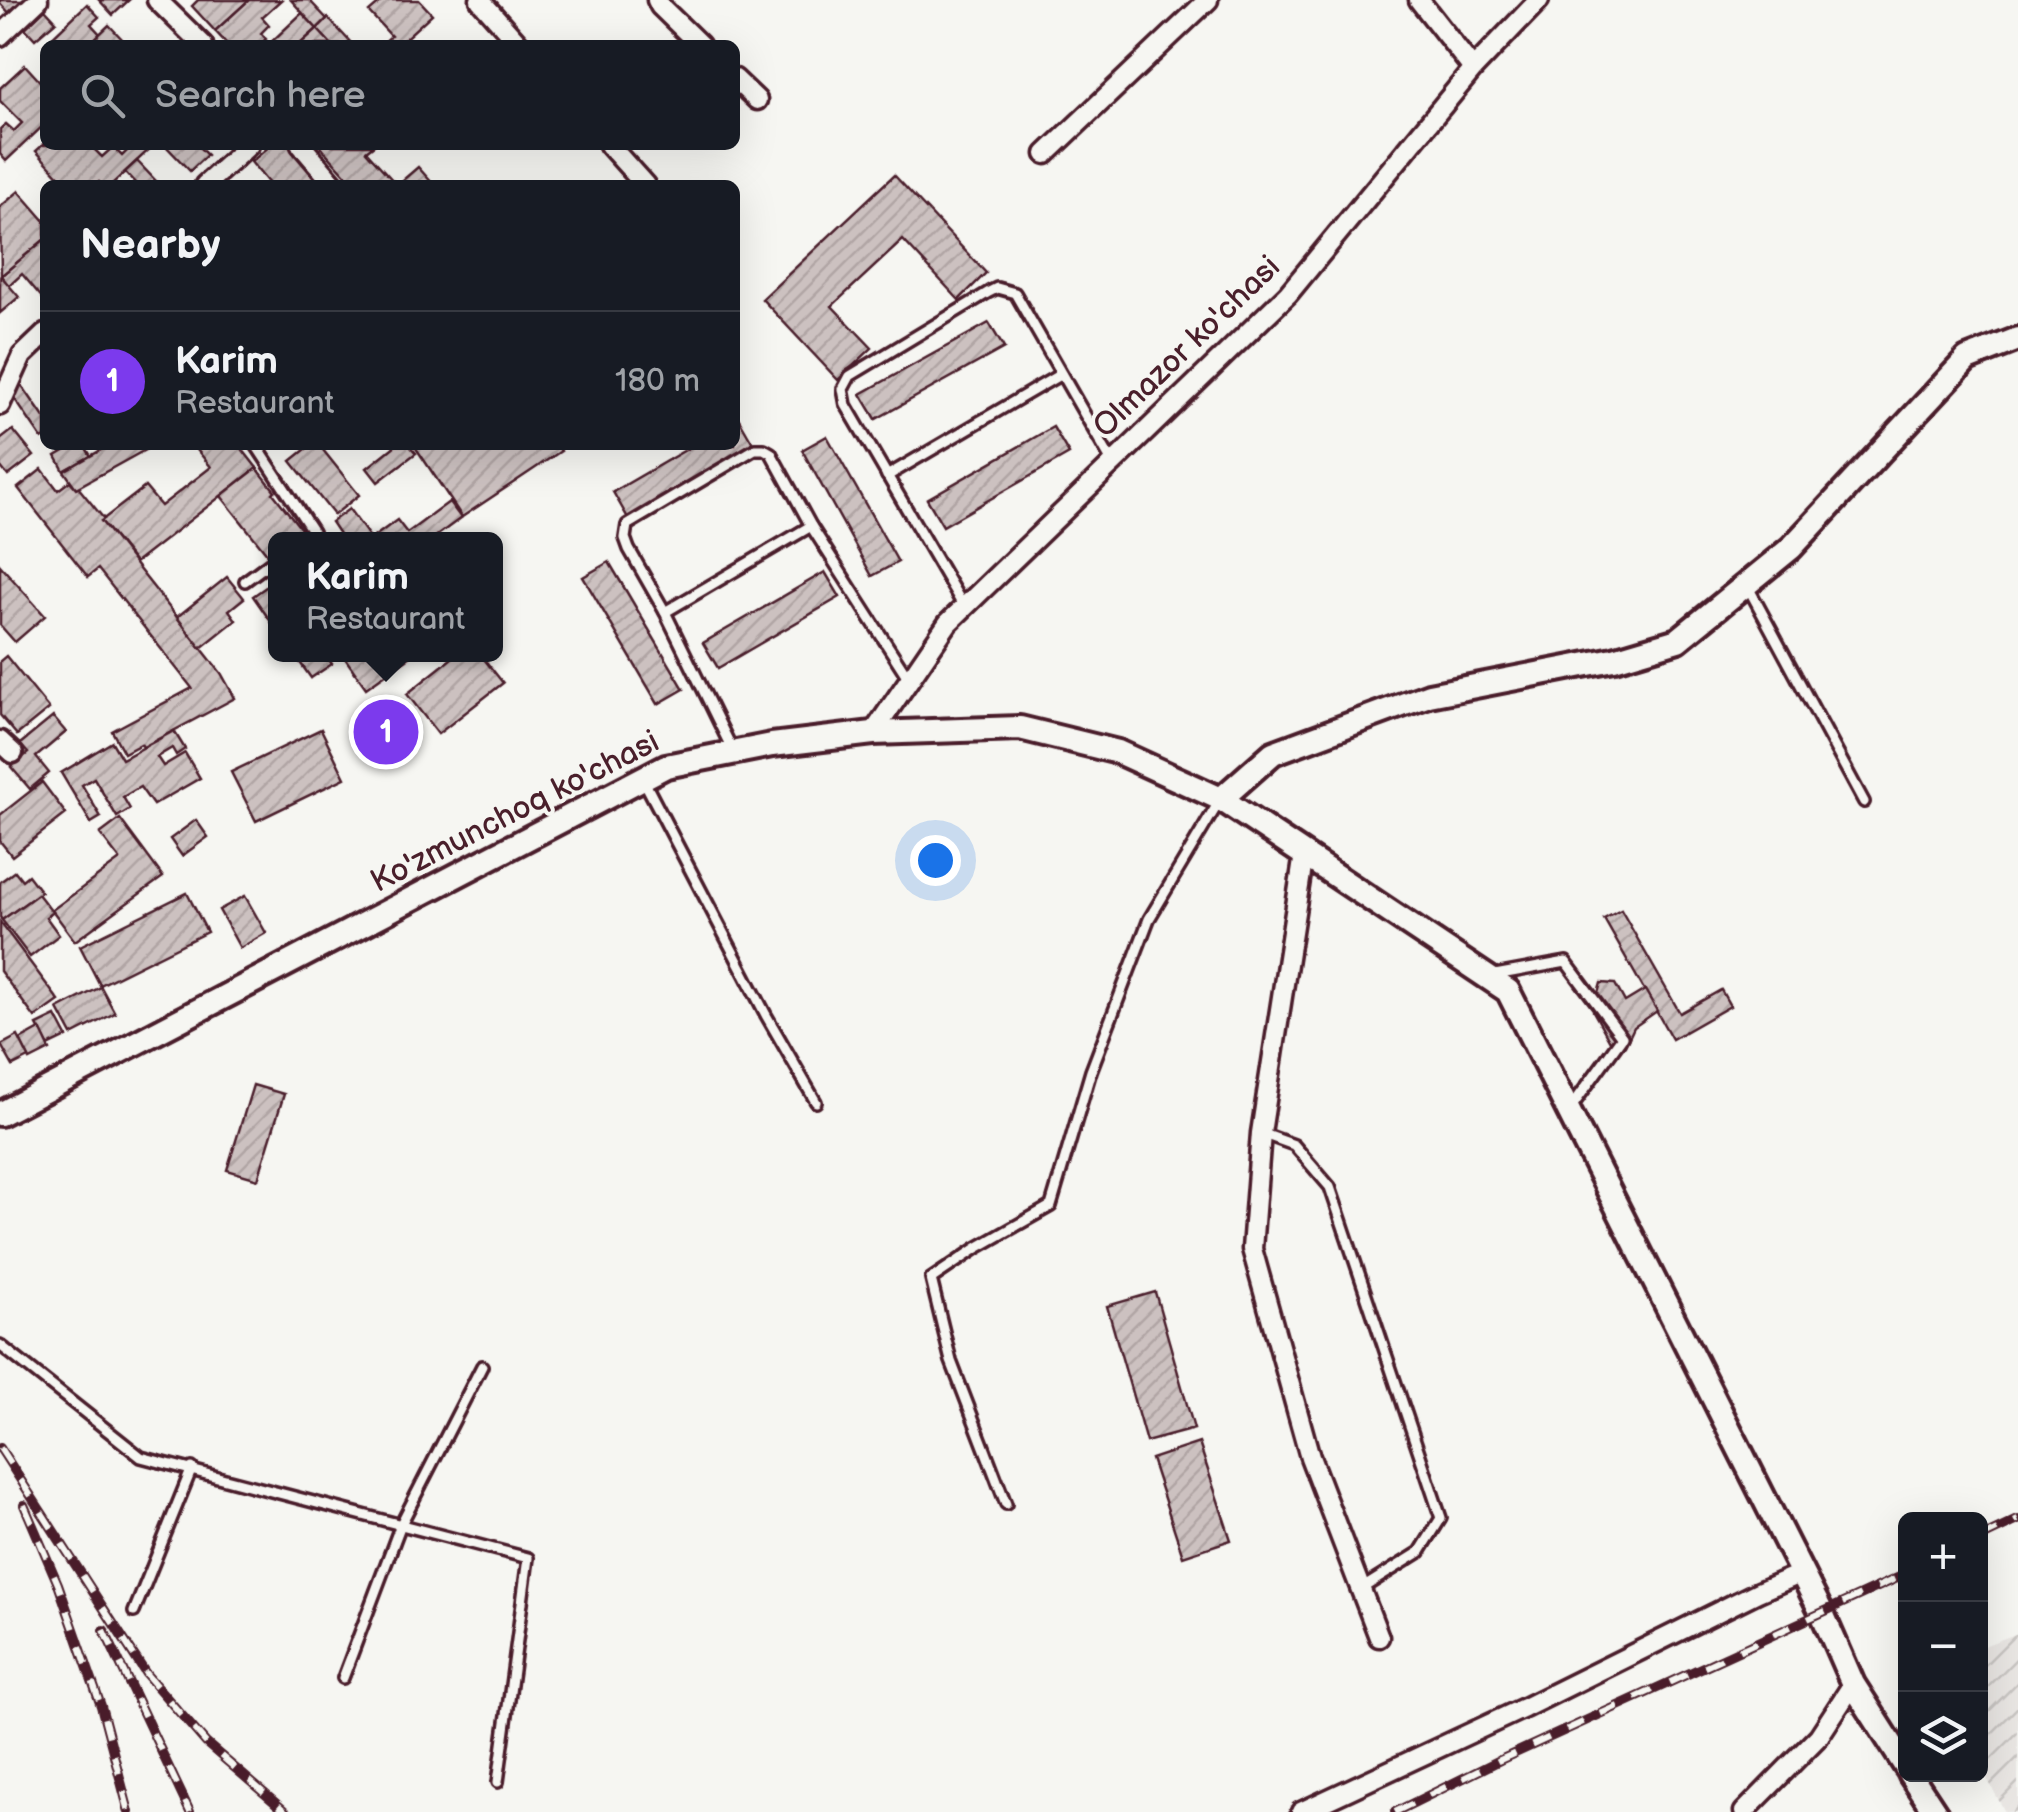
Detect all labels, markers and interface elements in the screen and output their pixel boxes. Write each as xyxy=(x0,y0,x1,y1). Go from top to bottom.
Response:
search box xyxy=(40,40,740,150)
icon: search xyxy=(75,68,130,123)
text: Search here xyxy=(155,73,366,118)
text: Nearby xyxy=(80,220,220,271)
street label: Olmazor ko'chasi xyxy=(1085,248,1289,446)
text: Karim xyxy=(175,339,278,384)
text: 1 xyxy=(106,362,119,401)
text: 180 m xyxy=(615,362,700,401)
text: Restaurant xyxy=(175,384,334,423)
popup xyxy=(268,532,503,662)
text: Karim xyxy=(306,555,409,600)
text: Restaurant xyxy=(306,600,465,639)
pin: 1 xyxy=(354,694,418,770)
street label: Ko'zmunchoq ko'chasi xyxy=(364,722,666,902)
your location xyxy=(910,835,961,886)
map controls xyxy=(1898,1512,1988,1782)
button: + xyxy=(1898,1512,1988,1602)
button: − xyxy=(1898,1602,1988,1692)
button: layers xyxy=(1898,1692,1988,1782)

